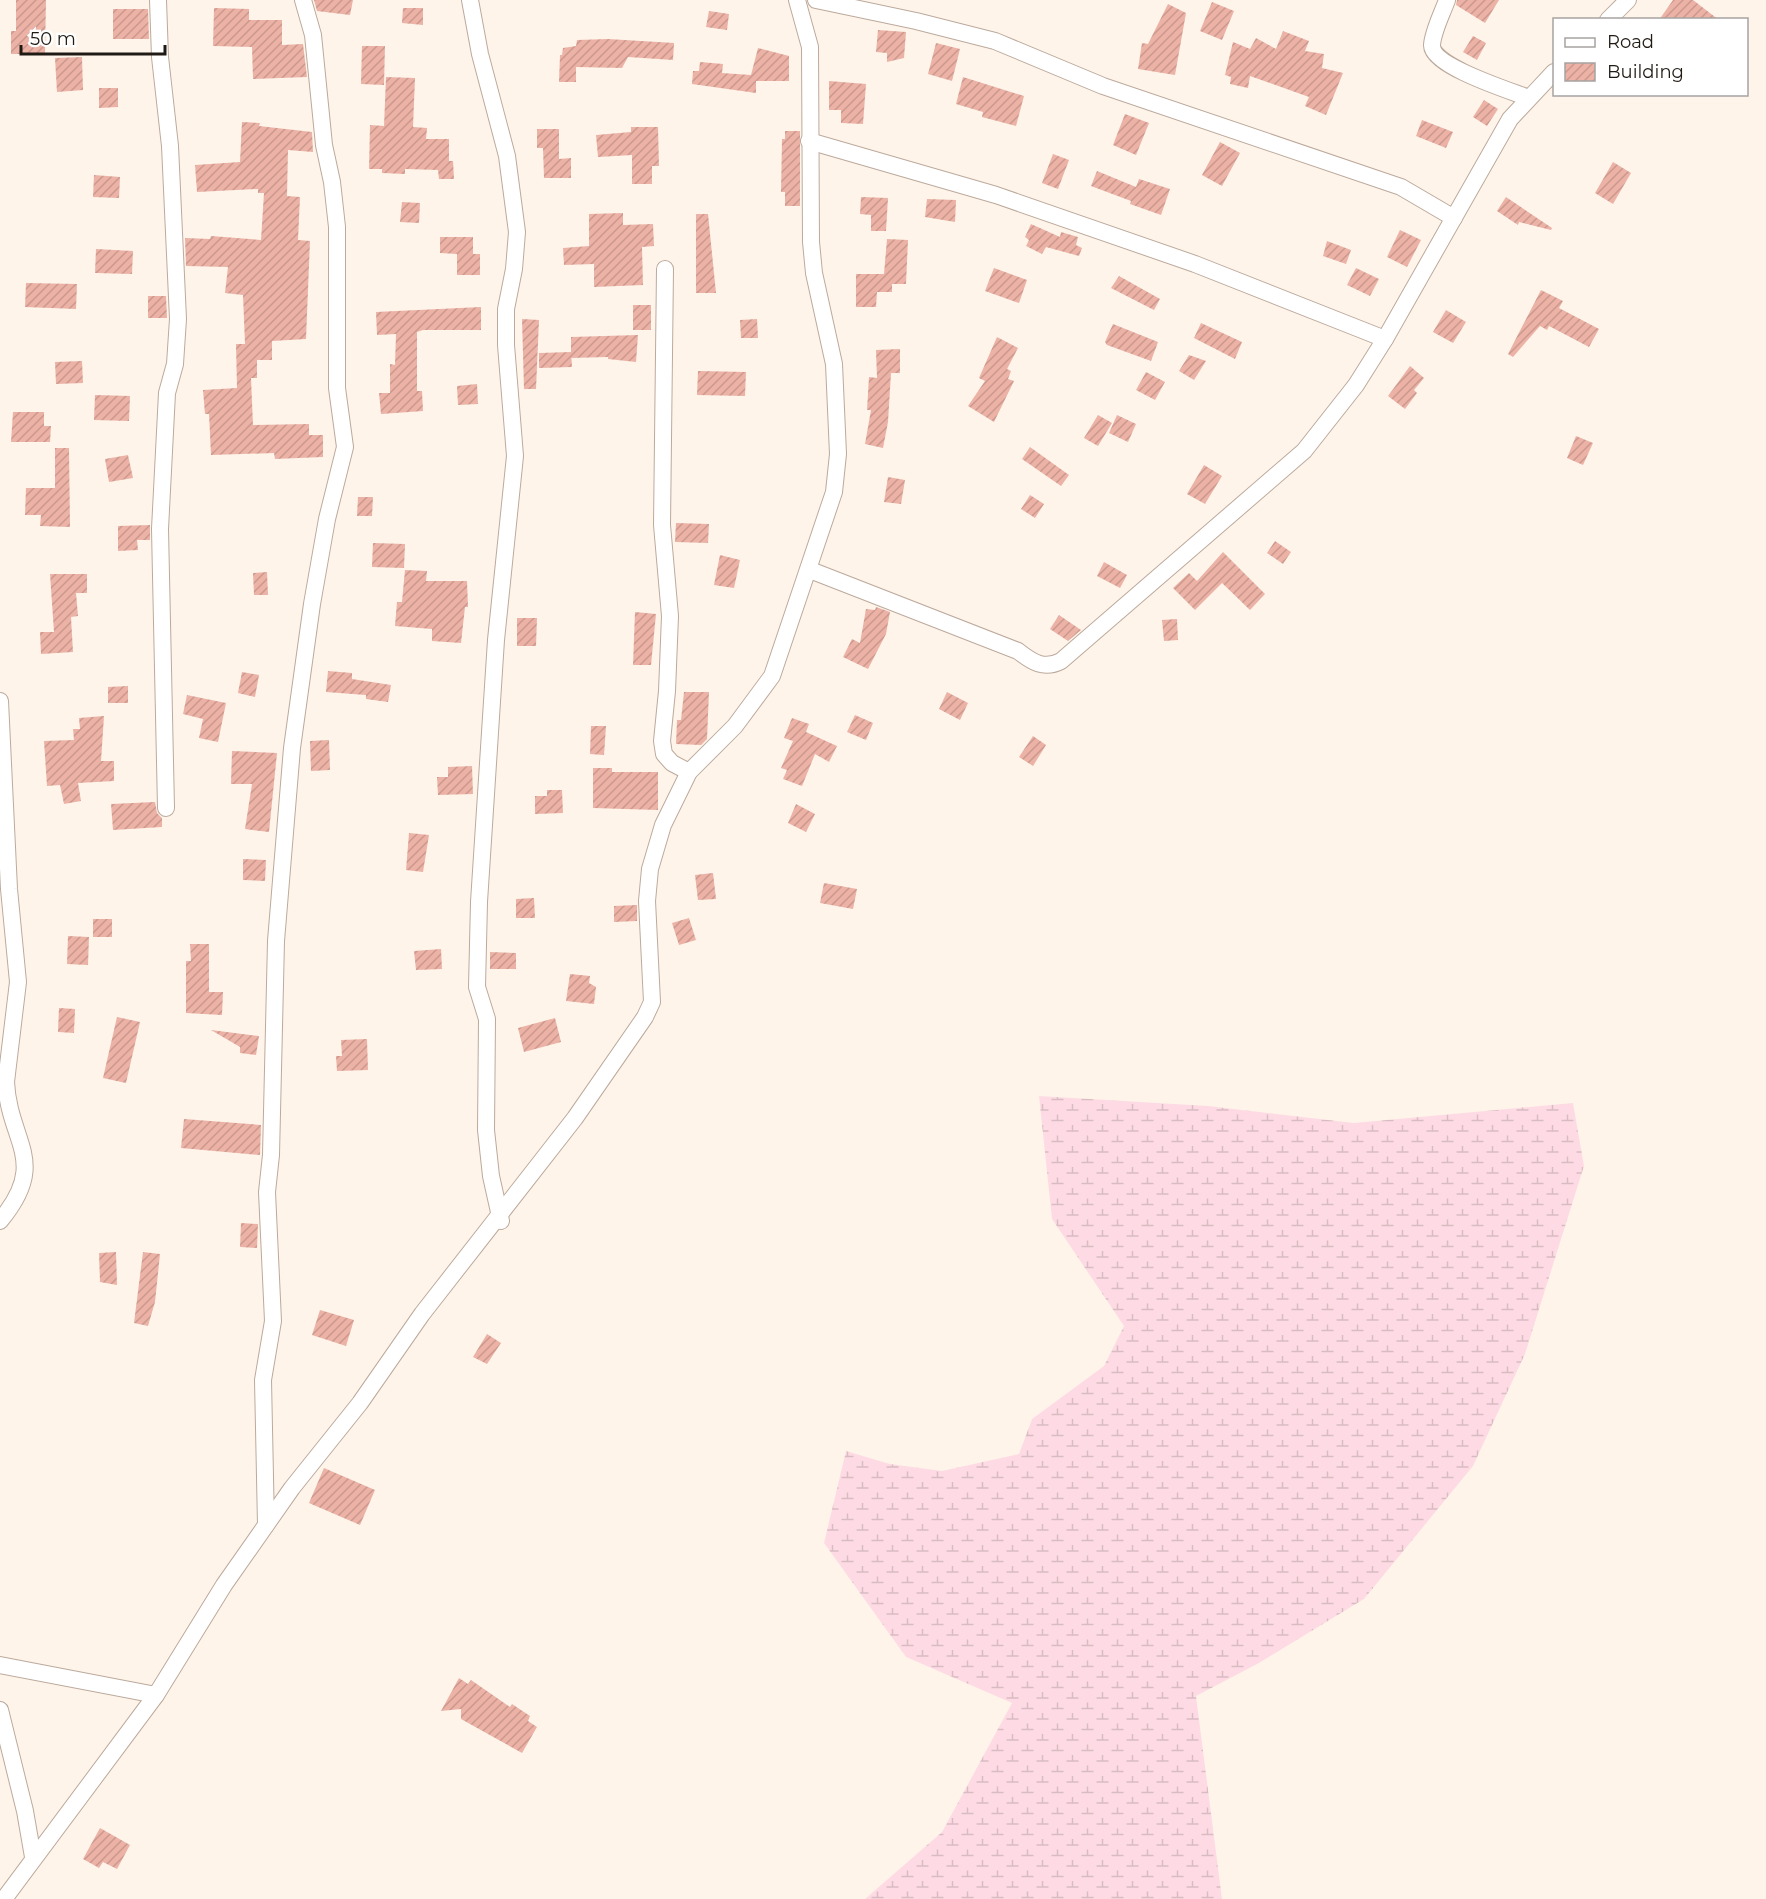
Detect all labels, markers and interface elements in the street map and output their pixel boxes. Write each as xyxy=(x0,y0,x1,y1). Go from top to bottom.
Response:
scale bar xyxy=(21,18,165,56)
legend xyxy=(1553,18,1748,96)
text: 50 m xyxy=(30,28,76,50)
text: Road xyxy=(1607,31,1654,53)
text: Building xyxy=(1607,61,1684,83)

